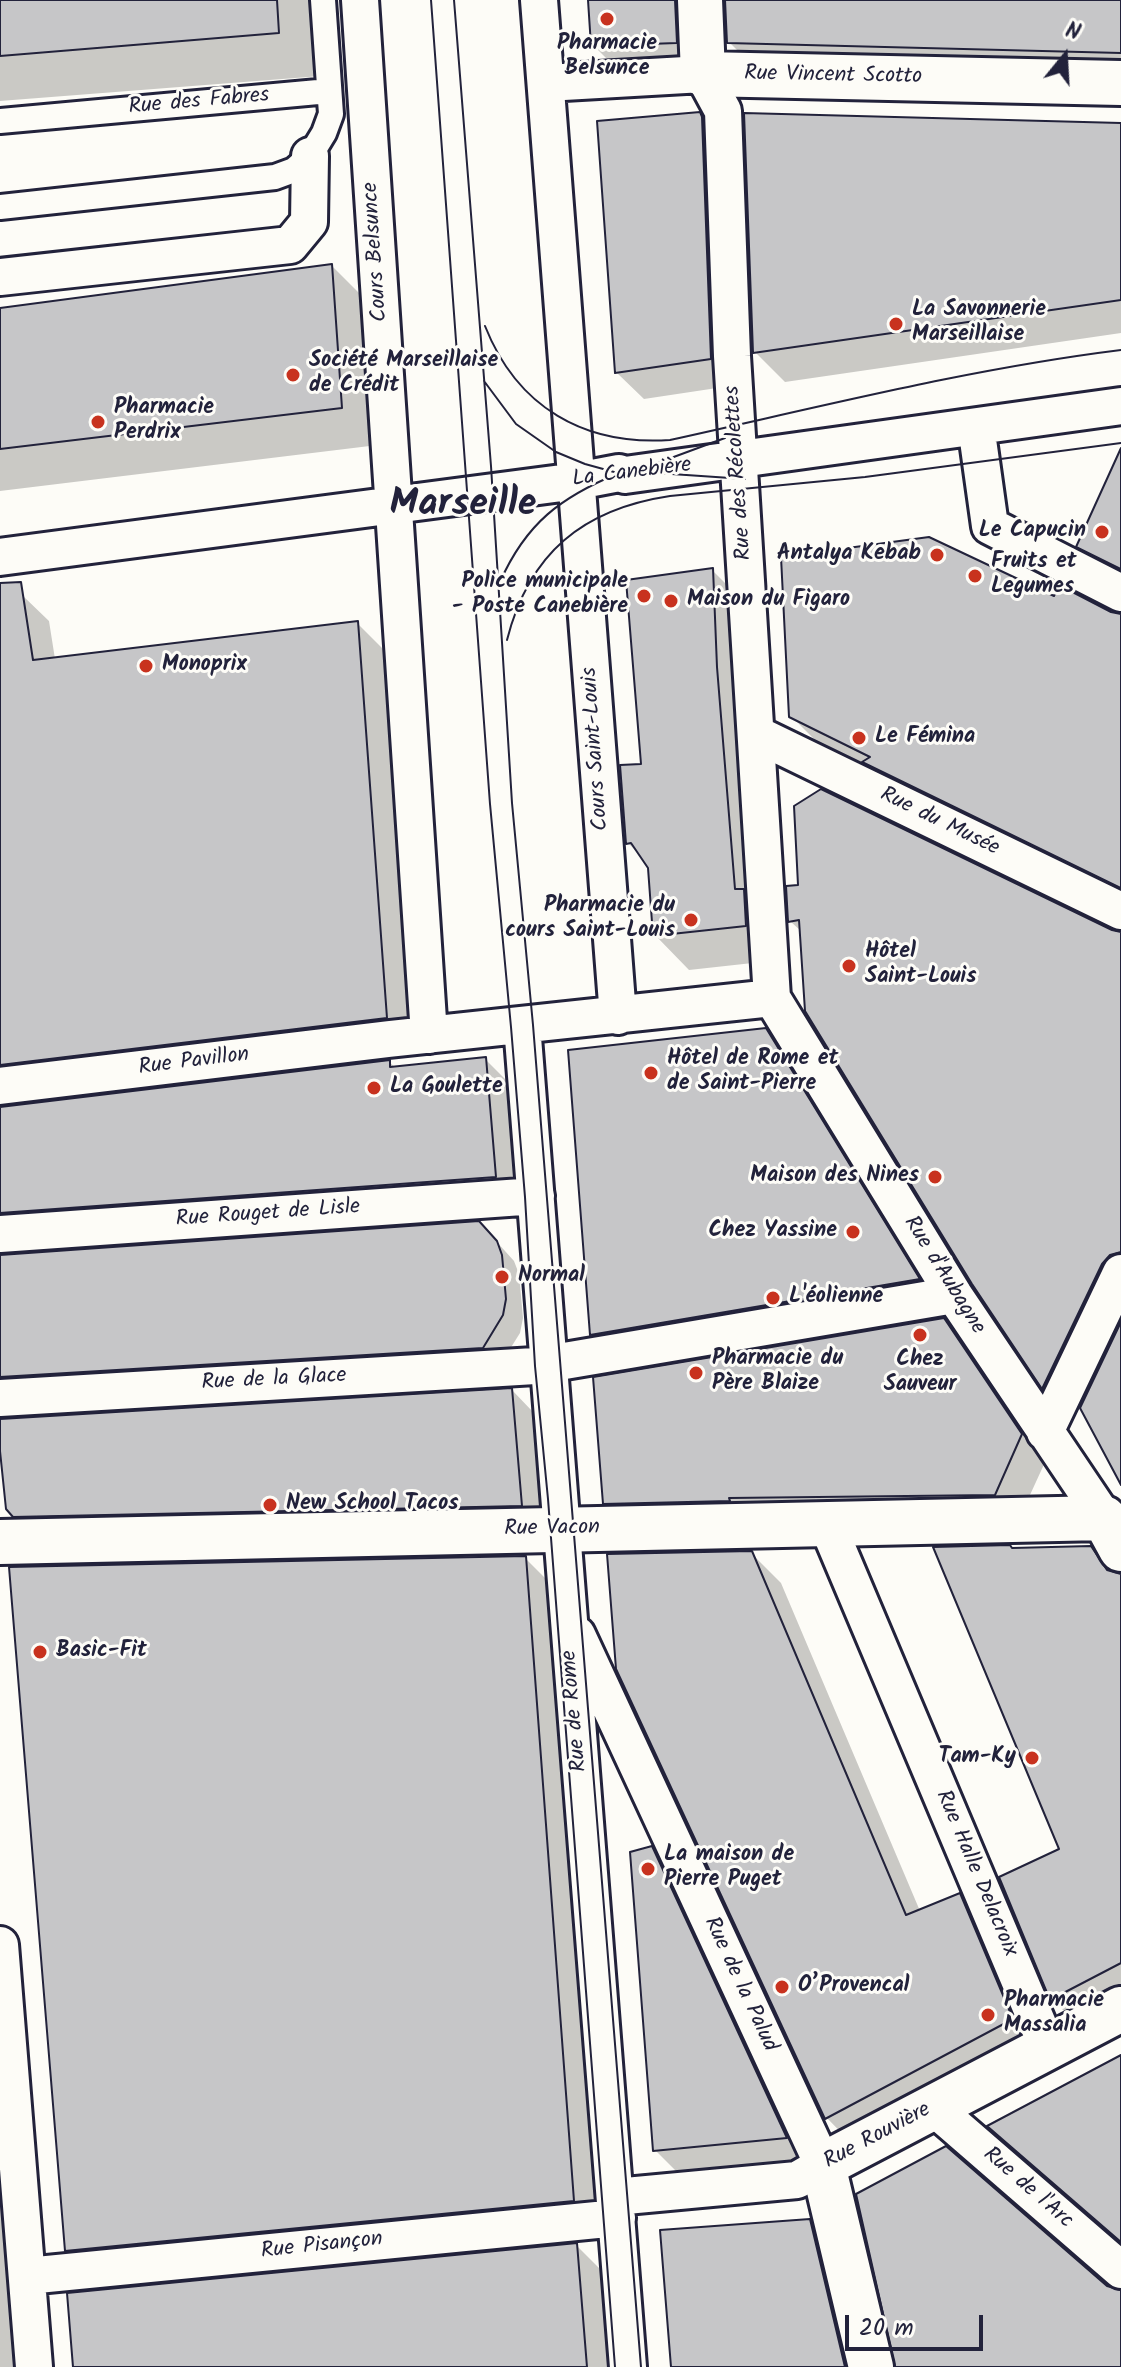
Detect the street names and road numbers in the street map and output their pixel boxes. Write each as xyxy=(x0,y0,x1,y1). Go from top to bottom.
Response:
street label: Rue Vincent Scotto xyxy=(744,62,922,92)
street label: Rue des Fabres xyxy=(128,84,270,122)
street label: Cours Belsunce xyxy=(359,181,395,323)
street label: Rue des Récolettes xyxy=(721,385,759,561)
street label: La Canebière xyxy=(571,454,693,494)
street label: Cours Saint-Louis xyxy=(578,666,616,832)
street label: Rue du Musée xyxy=(875,783,1003,863)
street label: Rue Pavillon xyxy=(137,1043,251,1083)
street label: Rue Rouget de Lisle xyxy=(175,1195,361,1235)
street label: Rue d'Aubagne xyxy=(896,1212,990,1340)
street label: Rue de la Glace xyxy=(201,1364,347,1398)
street label: Rue Vacon xyxy=(504,1516,600,1544)
street label: Rue de Rome xyxy=(558,1649,594,1773)
street label: Rue Halle Delacroix xyxy=(928,1787,1022,1961)
street label: Rue de la Palud xyxy=(696,1913,782,2057)
street label: Rue Rouvière xyxy=(820,2098,936,2176)
street label: Rue de l'Arc xyxy=(976,2143,1078,2235)
street label: Rue Pisançon xyxy=(260,2227,384,2267)

